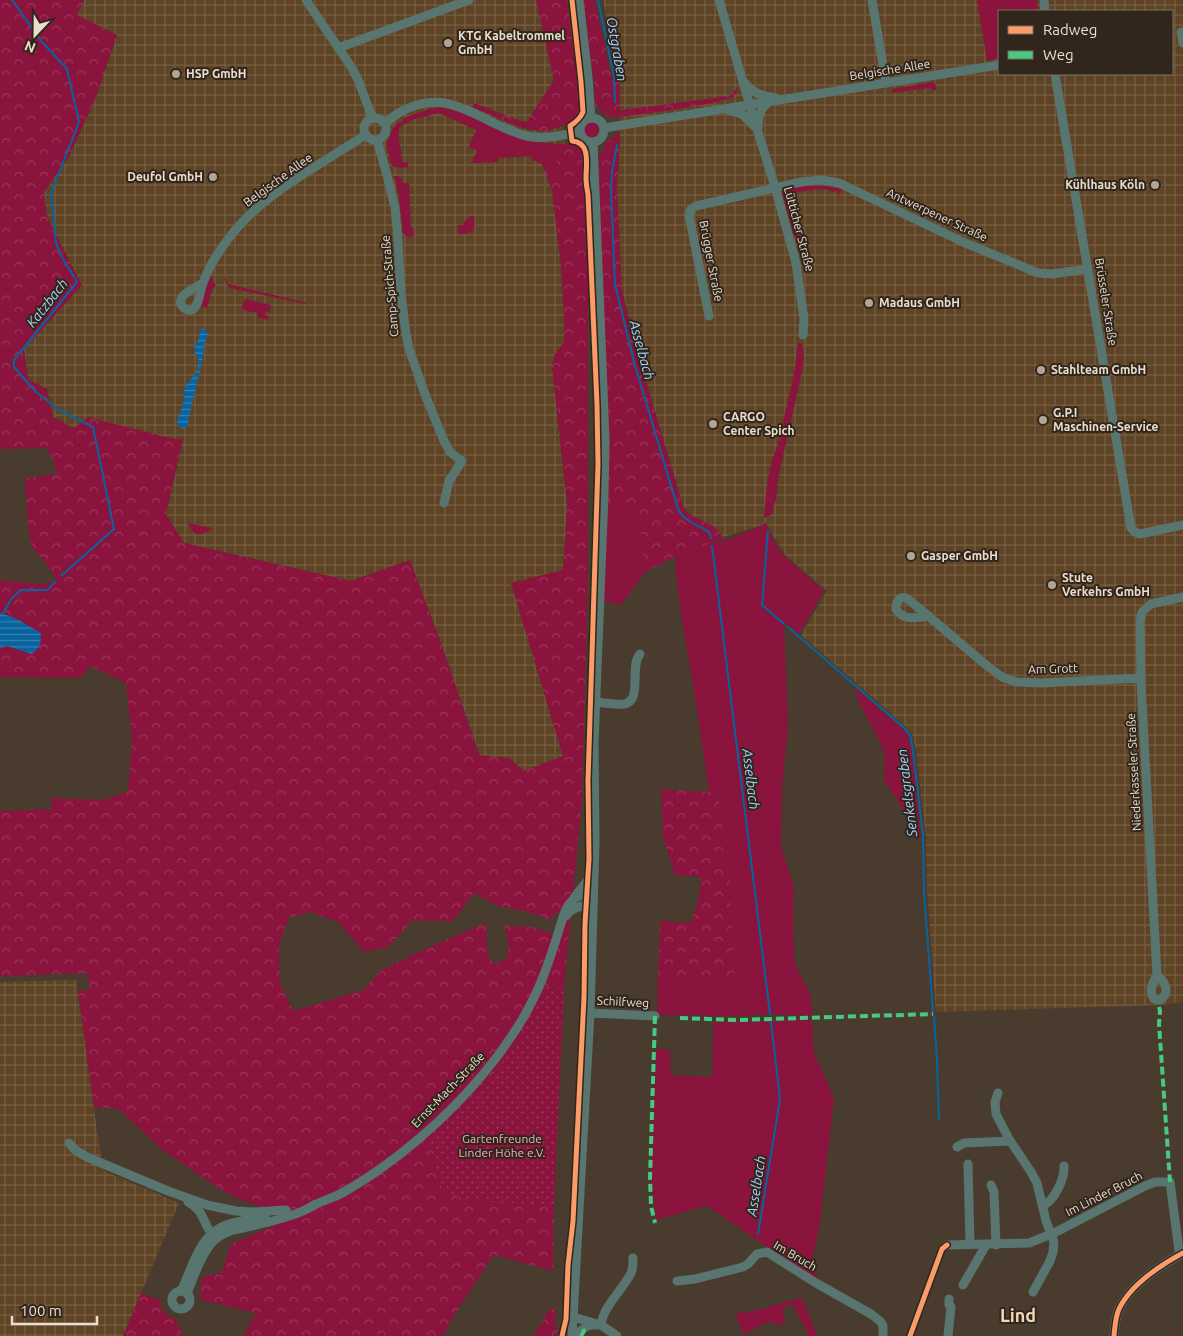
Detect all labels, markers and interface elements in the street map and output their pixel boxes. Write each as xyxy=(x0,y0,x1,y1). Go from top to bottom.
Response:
north arrow xyxy=(10,10,60,60)
legend xyxy=(998,10,1173,75)
water label: Ostgraben xyxy=(603,16,631,82)
text: Radweg xyxy=(1043,21,1097,38)
place label: KTG Kabeltrommel GmbH xyxy=(458,29,565,56)
marker: KTG Kabeltrommel GmbH xyxy=(442,37,454,49)
text: N xyxy=(22,38,38,56)
text: Weg xyxy=(1043,46,1074,63)
street label: Belgische Allee xyxy=(849,57,931,82)
place label: HSP GmbH xyxy=(186,67,247,80)
marker: HSP GmbH xyxy=(170,68,182,80)
street label: Belgische Allee xyxy=(241,150,315,209)
place label: Deufol GmbH xyxy=(127,170,203,183)
marker: Deufol GmbH xyxy=(207,171,219,183)
place label: Kühlhaus Köln xyxy=(1065,178,1145,191)
marker: Kühlhaus Köln xyxy=(1149,179,1161,191)
street label: Lütticher Straße xyxy=(782,185,817,273)
street label: Antwerpener Straße xyxy=(885,185,990,244)
street label: Brügger Straße xyxy=(697,219,726,303)
street label: Camp-Spich-Straße xyxy=(379,235,400,337)
street label: Brüsseler Straße xyxy=(1093,257,1120,347)
water label: Katzbach xyxy=(23,276,71,330)
place label: Madaus GmbH xyxy=(879,296,960,309)
marker: Madaus GmbH xyxy=(863,297,875,309)
water label: Asselbach xyxy=(626,317,658,382)
place label: Stahlteam GmbH xyxy=(1051,363,1146,376)
marker: Stahlteam GmbH xyxy=(1035,364,1047,376)
place label: G.P.I Maschinen-Service xyxy=(1053,406,1158,433)
place label: CARGO Center Spich xyxy=(723,410,794,437)
marker: G.P.I Maschinen-Service xyxy=(1037,414,1049,426)
marker: CARGO Center Spich xyxy=(707,418,719,430)
place label: Gasper GmbH xyxy=(921,549,998,562)
marker: Gasper GmbH xyxy=(905,550,917,562)
place label: Stute Verkehrs GmbH xyxy=(1062,571,1150,598)
marker: Stute Verkehrs GmbH xyxy=(1046,579,1058,591)
street label: Am Grott xyxy=(1028,661,1078,676)
street label: Niederkasseler Straße xyxy=(1124,713,1143,831)
water label: Asselbach xyxy=(739,747,763,810)
water label: Senkelsgraben xyxy=(894,748,920,839)
street label: Schilfweg xyxy=(597,994,650,1009)
street label: Ernst-Mach-Straße xyxy=(408,1049,487,1130)
park label: Gartenfreunde Linder Höhe e.V. xyxy=(459,1132,546,1159)
water label: Asselbach xyxy=(743,1155,769,1218)
street label: Im Linder Bruch xyxy=(1063,1169,1144,1219)
street label: Im Bruch xyxy=(771,1238,819,1273)
scale bar xyxy=(12,1294,98,1326)
text: 100 m xyxy=(20,1302,62,1319)
district label: Lind xyxy=(1000,1305,1036,1325)

